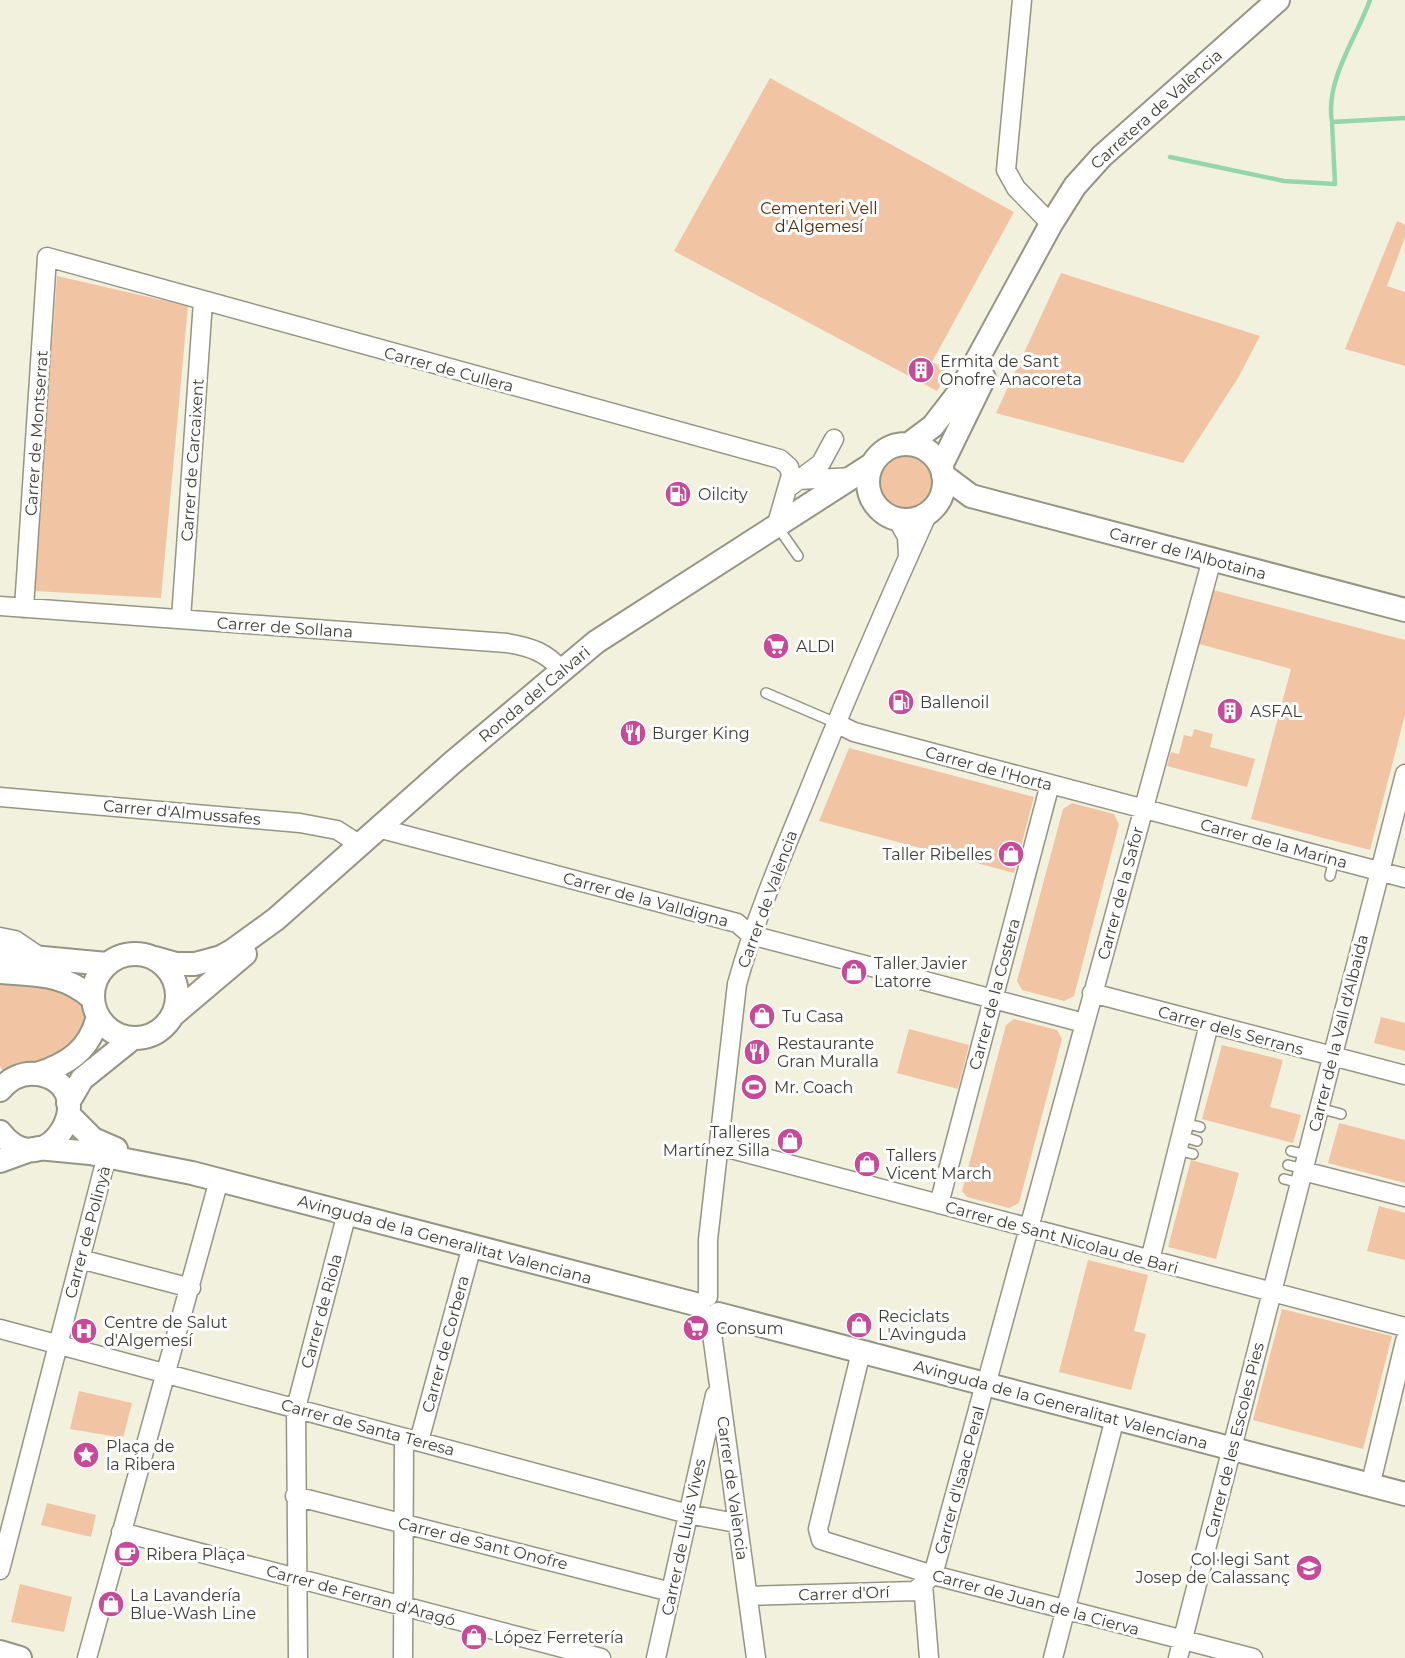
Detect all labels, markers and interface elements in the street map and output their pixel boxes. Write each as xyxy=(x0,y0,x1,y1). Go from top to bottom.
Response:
street label: Carretera de València xyxy=(1087,45,1226,173)
park label: Cementeri Vell d'Algemesí xyxy=(760,199,878,236)
street label: Carrer de Cullera xyxy=(382,343,516,396)
street label: Carrer de Montserrat xyxy=(21,349,52,517)
place label: Ermita de Sant Onofre Anacoreta xyxy=(940,352,1082,389)
building icon: Ermita de Sant Onofre Anacoreta xyxy=(906,355,936,385)
street label: Carrer de Carcaixent xyxy=(177,378,208,542)
fuel station icon: Oilcity xyxy=(663,479,693,509)
place label: Oilcity xyxy=(698,485,748,504)
street label: Carrer de l'Albotaina xyxy=(1107,523,1268,584)
street label: Carrer de Sollana xyxy=(216,613,354,642)
supermarket icon: ALDI xyxy=(761,631,791,661)
place label: ALDI xyxy=(796,637,835,656)
street label: Ronda del Calvari xyxy=(475,642,594,746)
fuel station icon: Ballenoil xyxy=(886,687,916,717)
place label: Ballenoil xyxy=(920,693,989,712)
building icon: ASFAL xyxy=(1215,696,1245,726)
place label: ASFAL xyxy=(1250,702,1302,721)
restaurant icon: Burger King xyxy=(618,718,648,748)
place label: Burger King xyxy=(652,724,750,743)
street label: Carrer de l'Horta xyxy=(923,742,1055,795)
street label: Carrer d'Almussafes xyxy=(102,796,262,829)
street label: Carrer de la Marina xyxy=(1198,815,1350,872)
street label: Carrer de la Safor xyxy=(1094,824,1147,962)
street label: Carrer de València xyxy=(734,828,801,971)
shop icon: Taller Ribelles xyxy=(996,839,1026,869)
place label: Taller Ribelles xyxy=(882,845,992,864)
street label: Carrer de la Valldigna xyxy=(561,868,731,931)
street label: Carrer de la Costera xyxy=(965,916,1024,1072)
street label: Carrer de la Vall d'Albaida xyxy=(1305,933,1372,1134)
place label: Taller Javier Latorre xyxy=(874,954,967,991)
shop icon: Taller Javier Latorre xyxy=(839,957,869,987)
shop icon: Tu Casa xyxy=(747,1001,777,1031)
street label: Carrer dels Serrans xyxy=(1156,1002,1306,1059)
place label: Tu Casa xyxy=(782,1007,844,1026)
place label: Restaurante Gran Muralla xyxy=(777,1034,879,1071)
restaurant icon: Restaurante Gran Muralla xyxy=(742,1037,772,1067)
sports icon: Mr. Coach xyxy=(739,1072,769,1102)
place label: Mr. Coach xyxy=(774,1078,853,1097)
place label: Talleres Martínez Silla xyxy=(663,1123,770,1160)
shop icon: Talleres Martínez Silla xyxy=(775,1126,805,1156)
place label: Tallers Vicent March xyxy=(886,1146,992,1183)
shop icon: Tallers Vicent March xyxy=(852,1149,882,1179)
street label: Carrer de Polinyà xyxy=(61,1164,114,1300)
street label: Avinguda de la Generalitat Valenciana xyxy=(296,1191,594,1288)
street label: Carrer de Sant Nicolau de Bari xyxy=(943,1197,1181,1278)
street label: Carrer de Riola xyxy=(297,1252,346,1370)
street label: Carrer de Corbera xyxy=(418,1273,473,1415)
place label: Reciclats L'Avinguda xyxy=(878,1307,967,1344)
shop icon: Reciclats L'Avinguda xyxy=(844,1310,874,1340)
place label: Centre de Salut d'Algemesí xyxy=(104,1313,228,1350)
supermarket icon: Consum xyxy=(681,1313,711,1343)
hospital icon: Centre de Salut d'Algemesí xyxy=(69,1316,99,1346)
place label: Consum xyxy=(716,1319,783,1338)
street label: Carrer de les Escoles Pies xyxy=(1201,1340,1268,1540)
street label: Avinguda de la Generalitat Valenciana xyxy=(912,1356,1210,1453)
street label: Carrer de Santa Teresa xyxy=(279,1395,457,1460)
street label: Carrer d'Isaac Peral xyxy=(931,1404,988,1556)
street label: Carrer de València xyxy=(713,1415,752,1561)
place label: Plaça de la Ribera xyxy=(106,1437,176,1474)
place icon: Plaça de la Ribera xyxy=(71,1440,101,1470)
street label: Carrer de Lluís Vives xyxy=(658,1457,709,1617)
street label: Carrer de Sant Onofre xyxy=(396,1513,570,1574)
cafe icon: Ribera Plaça xyxy=(112,1539,142,1569)
place label: Ribera Plaça xyxy=(146,1545,245,1564)
place label: Col·legi Sant Josep de Calassanç xyxy=(1134,1550,1290,1587)
school or university icon: Col·legi Sant Josep de Calassanç xyxy=(1294,1553,1324,1583)
street label: Carrer de Ferran d'Aragó xyxy=(264,1561,458,1630)
street label: Carrer de Juan de la Cierva xyxy=(930,1566,1142,1639)
street label: Carrer d'Orí xyxy=(798,1582,891,1605)
place label: La Lavandería Blue-Wash Line xyxy=(130,1586,256,1623)
shop icon: La Lavandería Blue-Wash Line xyxy=(96,1589,126,1619)
shop icon: López Ferretería xyxy=(459,1622,489,1652)
place label: López Ferretería xyxy=(494,1628,624,1647)

